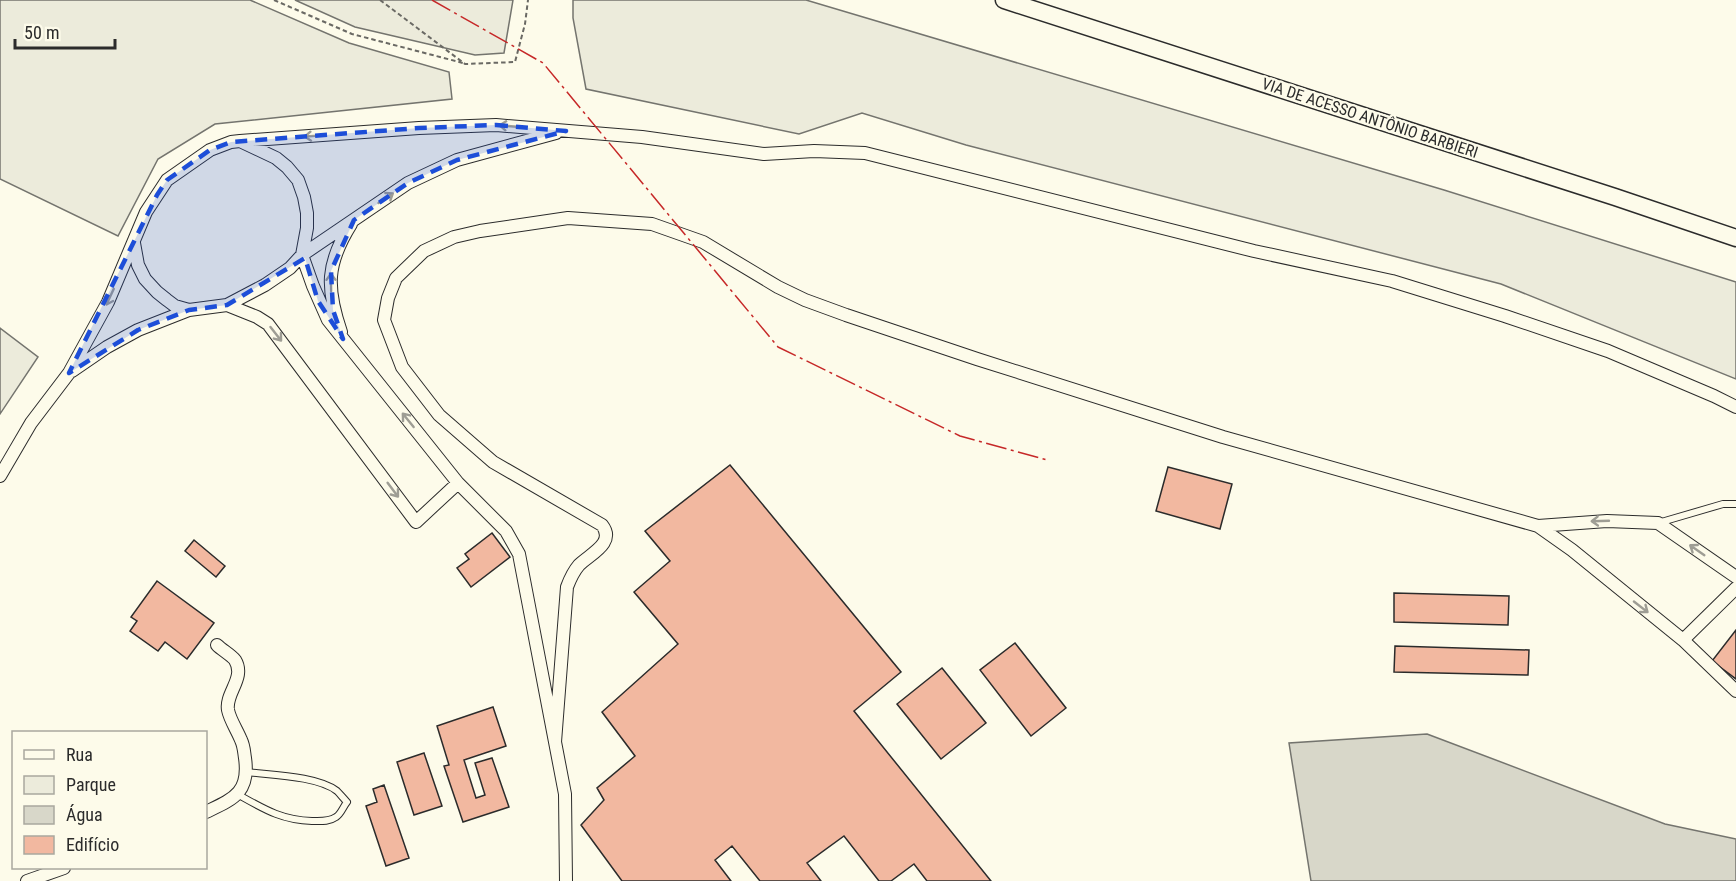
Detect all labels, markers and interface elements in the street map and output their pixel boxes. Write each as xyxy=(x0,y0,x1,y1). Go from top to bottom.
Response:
scale bar xyxy=(15,12,116,50)
text: 50 m xyxy=(24,22,59,43)
street label: VIA DE ACESSO ANTÔNIO BARBIERI xyxy=(1259,73,1481,162)
one-way arrow xyxy=(498,120,518,131)
one-way arrow xyxy=(304,131,324,142)
one-way arrow xyxy=(377,192,393,204)
one-way arrow xyxy=(325,273,337,293)
one-way arrow xyxy=(104,287,116,305)
one-way arrow xyxy=(269,326,282,342)
one-way arrow xyxy=(402,413,415,429)
one-way arrow xyxy=(386,482,399,498)
one-way arrow xyxy=(1590,516,1610,527)
one-way arrow xyxy=(1689,544,1706,556)
one-way arrow xyxy=(1633,600,1649,613)
legend xyxy=(12,731,207,869)
text: Rua xyxy=(66,744,93,765)
text: Parque xyxy=(66,774,116,795)
text: Água xyxy=(66,804,103,825)
text: Edifício xyxy=(66,834,119,855)

